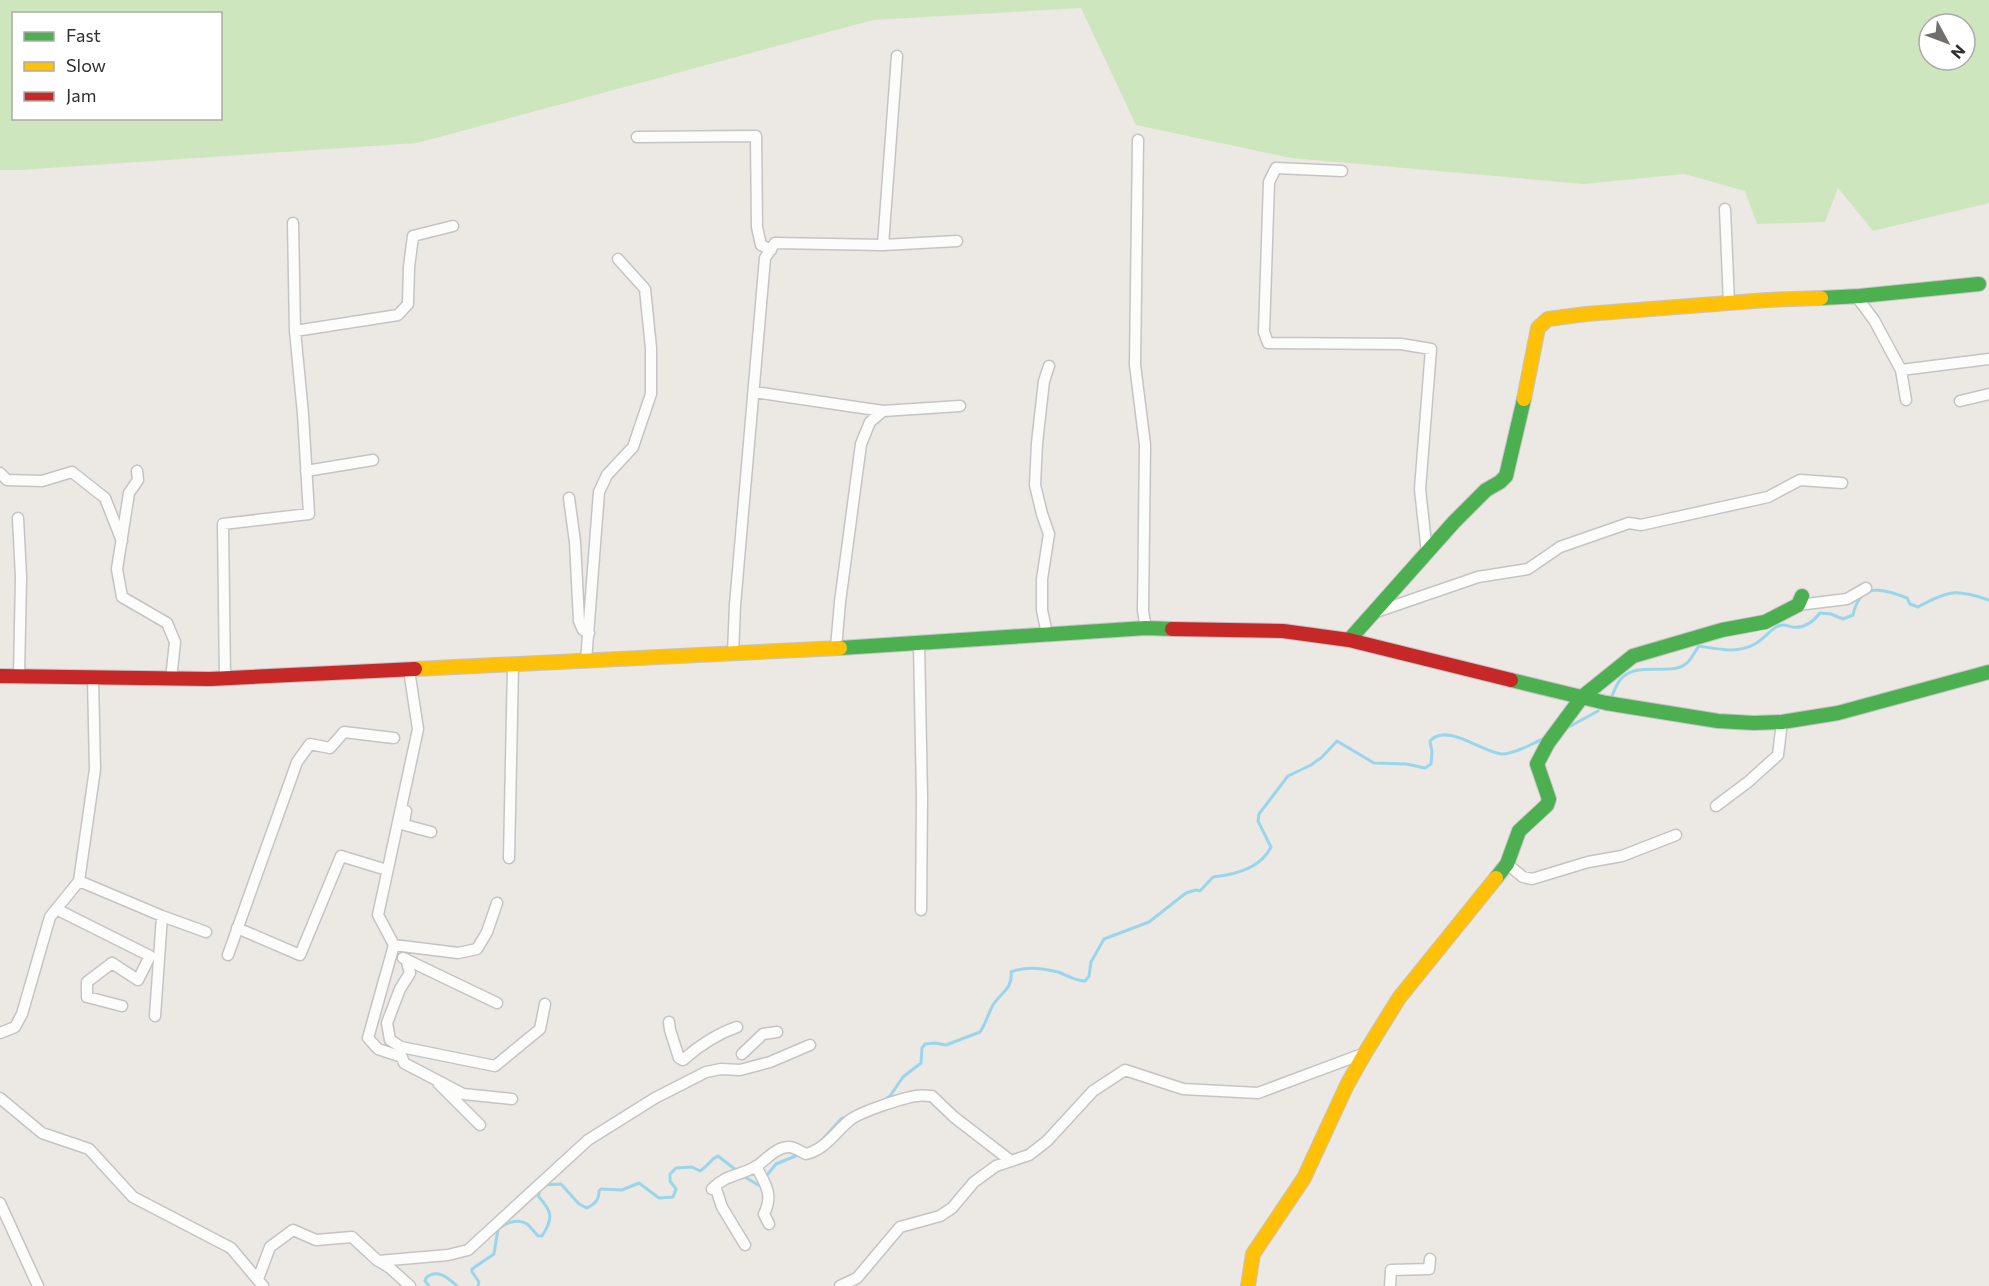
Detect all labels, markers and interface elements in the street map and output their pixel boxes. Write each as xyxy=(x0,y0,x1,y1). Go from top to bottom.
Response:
legend xyxy=(12,12,222,120)
north arrow xyxy=(1917,12,1977,72)
text: Fast xyxy=(66,24,101,46)
text: N xyxy=(1948,41,1970,63)
text: Slow xyxy=(66,54,106,76)
text: Jam xyxy=(66,84,96,106)

